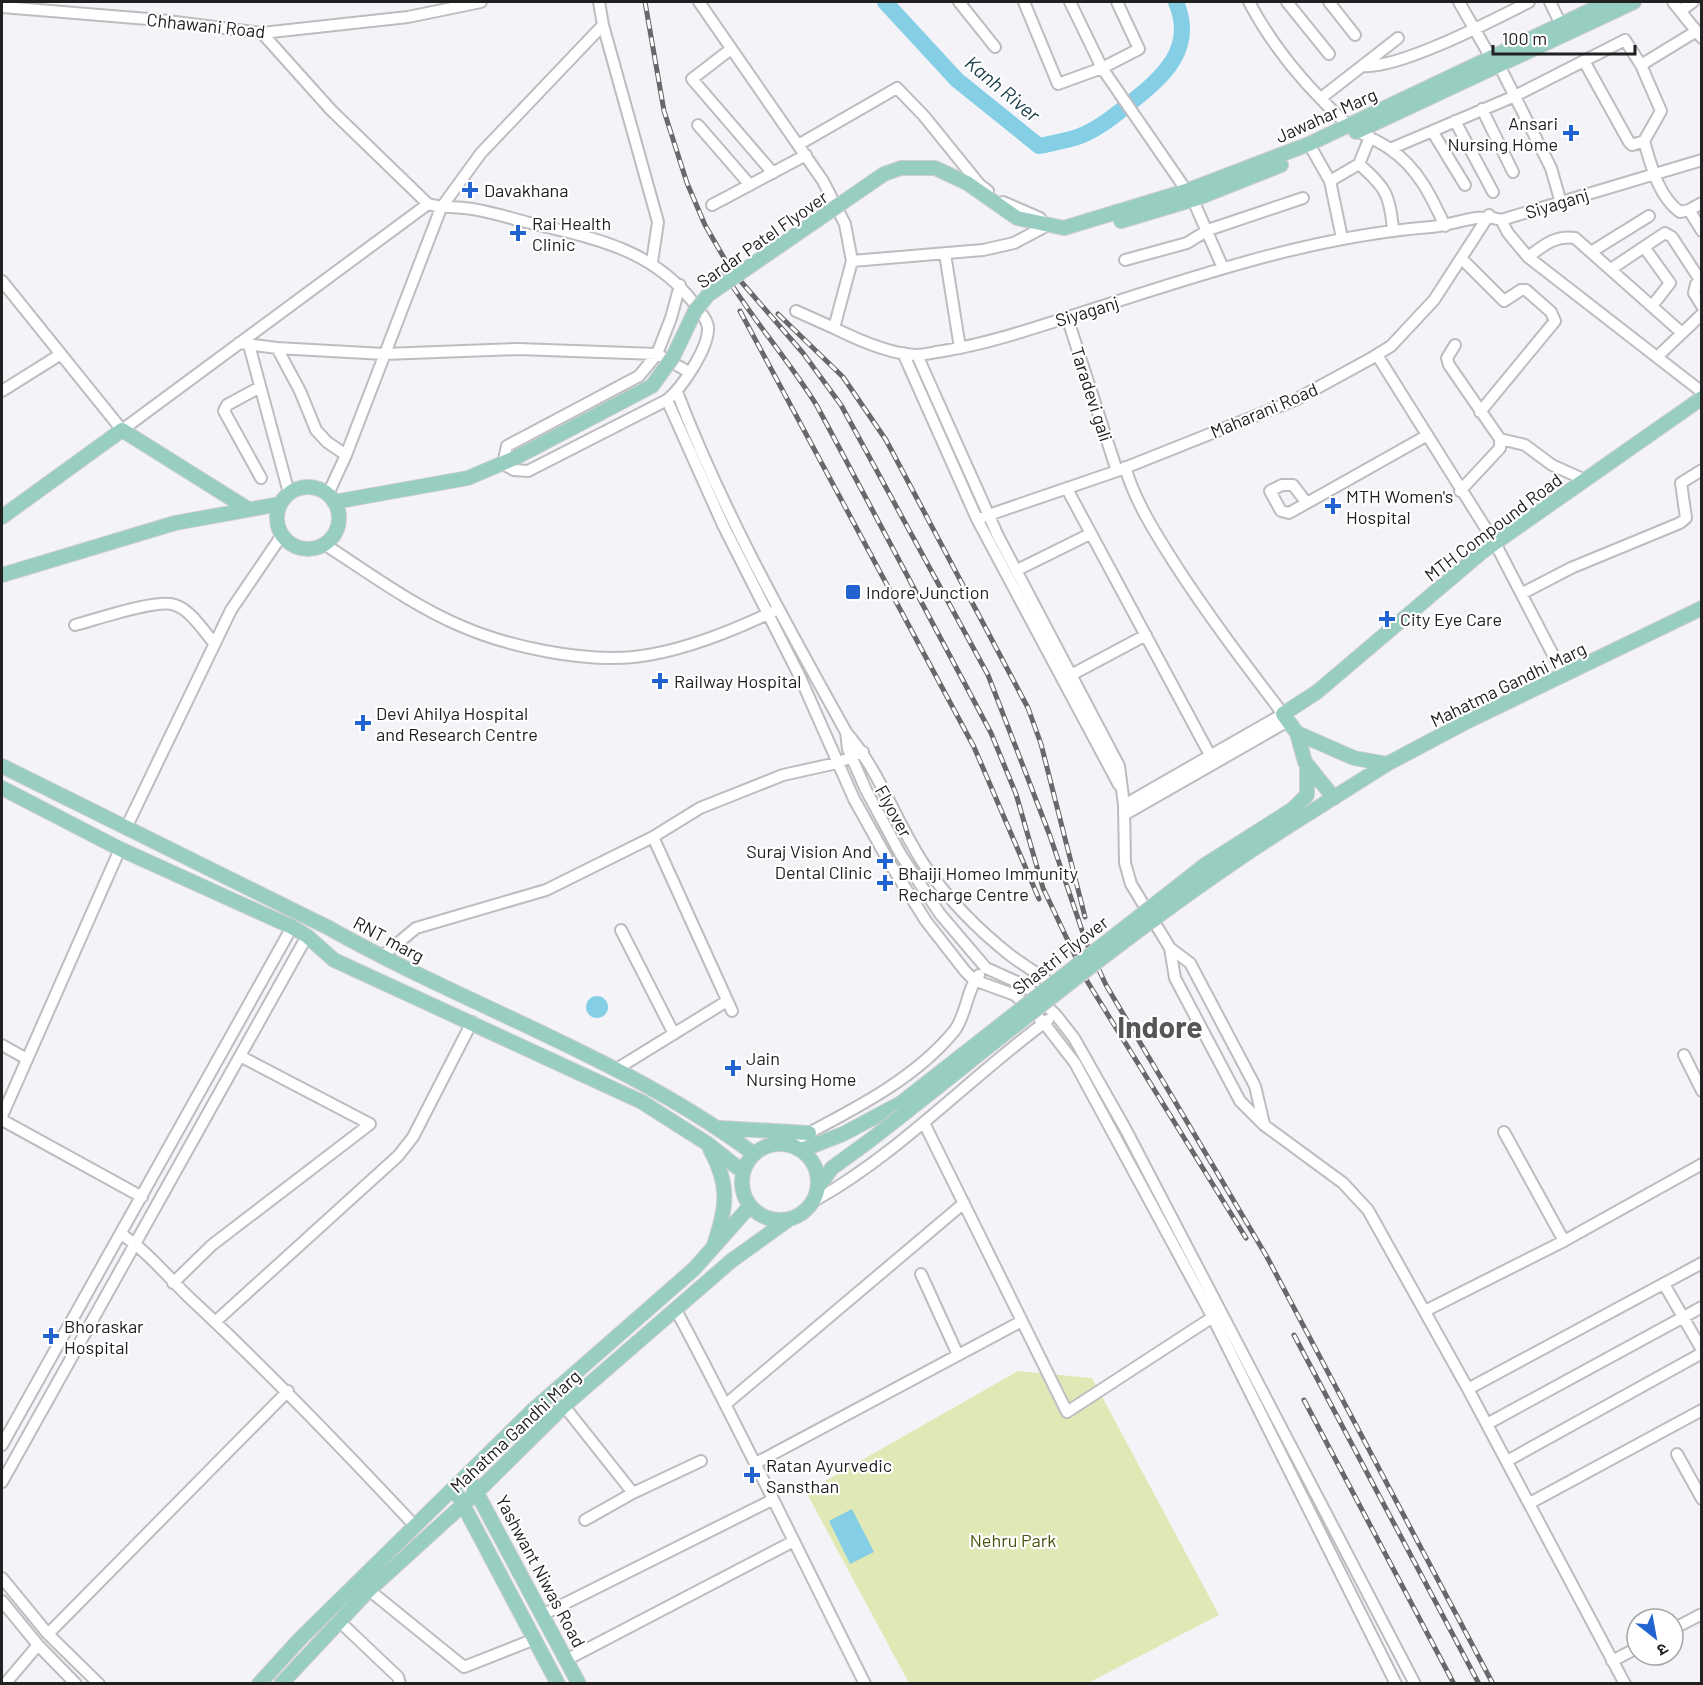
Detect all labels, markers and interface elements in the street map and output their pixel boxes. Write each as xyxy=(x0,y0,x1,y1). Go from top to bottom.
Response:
street label: Chhawani Road xyxy=(146,8,266,42)
scale bar xyxy=(1493,18,1636,56)
text: 100 m xyxy=(1502,27,1547,49)
water label: Kanh River xyxy=(961,50,1046,127)
street label: Jawahar Marg xyxy=(1272,83,1380,147)
place label: Ansari Nursing Home xyxy=(1448,112,1558,155)
marker: Ansari Nursing Home xyxy=(1562,124,1580,142)
place label: Davakhana xyxy=(484,179,568,201)
marker: Davakhana xyxy=(461,181,479,199)
street label: Siyaganj xyxy=(1523,183,1591,223)
street label: Sardar Patel Flyover xyxy=(692,185,832,292)
place label: Rai Health Clinic xyxy=(532,212,611,255)
marker: Rai Health Clinic xyxy=(509,224,527,242)
street label: Siyaganj xyxy=(1053,291,1121,331)
street label: Taradevi gali xyxy=(1066,344,1118,444)
street label: Maharani Road xyxy=(1207,378,1321,442)
street label: MTH Compound Road xyxy=(1420,468,1566,586)
place label: MTH Women's Hospital xyxy=(1346,485,1453,528)
marker: MTH Women's Hospital xyxy=(1324,497,1342,515)
place label: Indore Junction xyxy=(866,581,989,603)
marker: Indore Junction xyxy=(844,583,862,601)
place label: City Eye Care xyxy=(1400,608,1502,630)
marker: City Eye Care xyxy=(1378,610,1396,628)
street label: Mahatma Gandhi Marg xyxy=(1427,637,1589,731)
place label: Railway Hospital xyxy=(674,670,801,692)
marker: Railway Hospital xyxy=(651,672,669,690)
place label: Devi Ahilya Hospital and Research Centre xyxy=(376,702,538,745)
marker: Devi Ahilya Hospital and Research Centre xyxy=(354,714,372,732)
street label: Flyover xyxy=(871,781,917,841)
place label: Suraj Vision And Dental Clinic xyxy=(746,840,872,883)
marker: Suraj Vision And Dental Clinic xyxy=(876,852,894,870)
place label: Bhaiji Homeo Immunity Recharge Centre xyxy=(898,862,1078,905)
marker: Bhaiji Homeo Immunity Recharge Centre xyxy=(876,874,894,892)
street label: Shastri Flyover xyxy=(1008,910,1113,999)
street label: RNT marg xyxy=(350,911,428,967)
district label: Indore xyxy=(1117,1008,1203,1044)
place label: Jain Nursing Home xyxy=(746,1047,856,1090)
marker: Jain Nursing Home xyxy=(724,1059,742,1077)
place label: Bhoraskar Hospital xyxy=(64,1315,144,1358)
marker: Bhoraskar Hospital xyxy=(42,1327,60,1345)
street label: Mahatma Gandhi Marg xyxy=(445,1365,585,1497)
place label: Ratan Ayurvedic Sansthan xyxy=(766,1454,892,1497)
marker: Ratan Ayurvedic Sansthan xyxy=(743,1466,761,1484)
street label: Yashwant Niwas Road xyxy=(492,1491,590,1651)
park label: Nehru Park xyxy=(970,1529,1056,1551)
north arrow xyxy=(1625,1607,1685,1667)
text: उ xyxy=(1654,1640,1672,1661)

